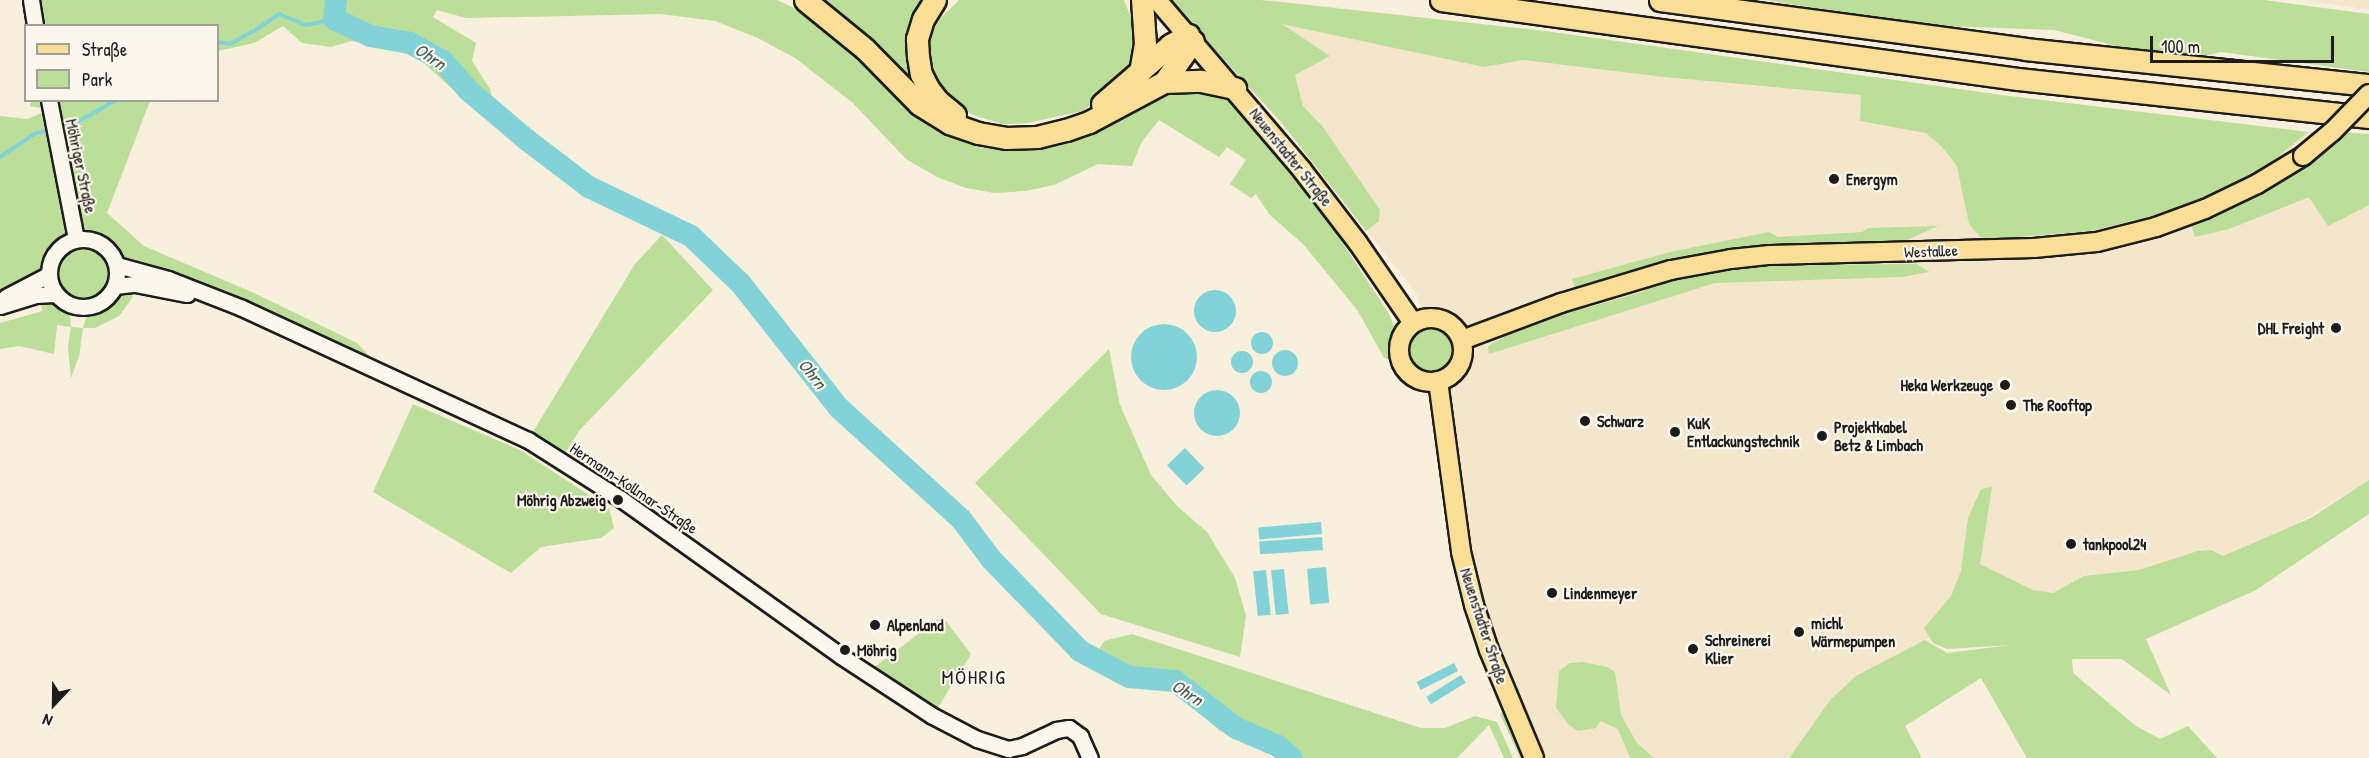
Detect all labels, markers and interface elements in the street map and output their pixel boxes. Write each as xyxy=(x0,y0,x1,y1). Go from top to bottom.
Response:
legend xyxy=(24,24,219,102)
scale bar xyxy=(2153,24,2338,62)
text: 100 m xyxy=(2161,34,2200,59)
text: Straße xyxy=(82,37,127,62)
water label: Ohrn xyxy=(410,39,450,75)
text: Park xyxy=(82,67,112,92)
street label: Neuenstadter Straße xyxy=(1246,104,1336,210)
street label: Möhriger Straße xyxy=(62,117,100,215)
place label: Energym xyxy=(1846,169,1898,189)
marker: Energym xyxy=(1827,172,1841,186)
street label: Westallee xyxy=(1904,240,1958,262)
place label: DHL Freight xyxy=(2258,318,2324,338)
marker: DHL Freight xyxy=(2329,321,2343,335)
water label: Ohrn xyxy=(793,355,831,393)
place label: Heka Werkzeuge xyxy=(1900,375,1993,395)
marker: Heka Werkzeuge xyxy=(1998,378,2012,392)
place label: The Rooftop xyxy=(2023,395,2092,415)
marker: The Rooftop xyxy=(2004,398,2018,412)
place label: Schwarz xyxy=(1597,411,1644,431)
place label: KuK Entlackungstechnik xyxy=(1687,413,1799,451)
marker: Schwarz xyxy=(1578,414,1592,428)
place label: Projektkabel Betz & Limbach xyxy=(1834,417,1923,455)
marker: KuK Entlackungstechnik xyxy=(1668,425,1682,439)
marker: Projektkabel Betz & Limbach xyxy=(1815,429,1829,443)
street label: Hermann-Kollmar-Straße xyxy=(567,438,701,538)
place label: Möhrig Abzweig xyxy=(517,490,606,510)
marker: Möhrig Abzweig xyxy=(611,493,625,507)
place label: tankpool24 xyxy=(2083,534,2146,554)
marker: tankpool24 xyxy=(2064,537,2078,551)
street label: Neuenstadter Straße xyxy=(1456,566,1512,686)
place label: Lindenmeyer xyxy=(1564,583,1637,603)
marker: Lindenmeyer xyxy=(1545,586,1559,600)
place label: michl Wärmepumpen xyxy=(1811,613,1895,651)
place label: Alpenland xyxy=(887,615,944,635)
marker: Alpenland xyxy=(868,618,882,632)
marker: michl Wärmepumpen xyxy=(1792,625,1806,639)
place label: Schreinerei Klier xyxy=(1705,630,1771,668)
place label: Möhrig xyxy=(857,640,897,660)
marker: Schreinerei Klier xyxy=(1686,642,1700,656)
marker: Möhrig xyxy=(838,643,852,657)
district label: MÖHRIG xyxy=(942,664,1006,688)
north arrow xyxy=(24,674,84,734)
water label: Ohrn xyxy=(1167,675,1207,711)
text: N xyxy=(39,709,55,732)

